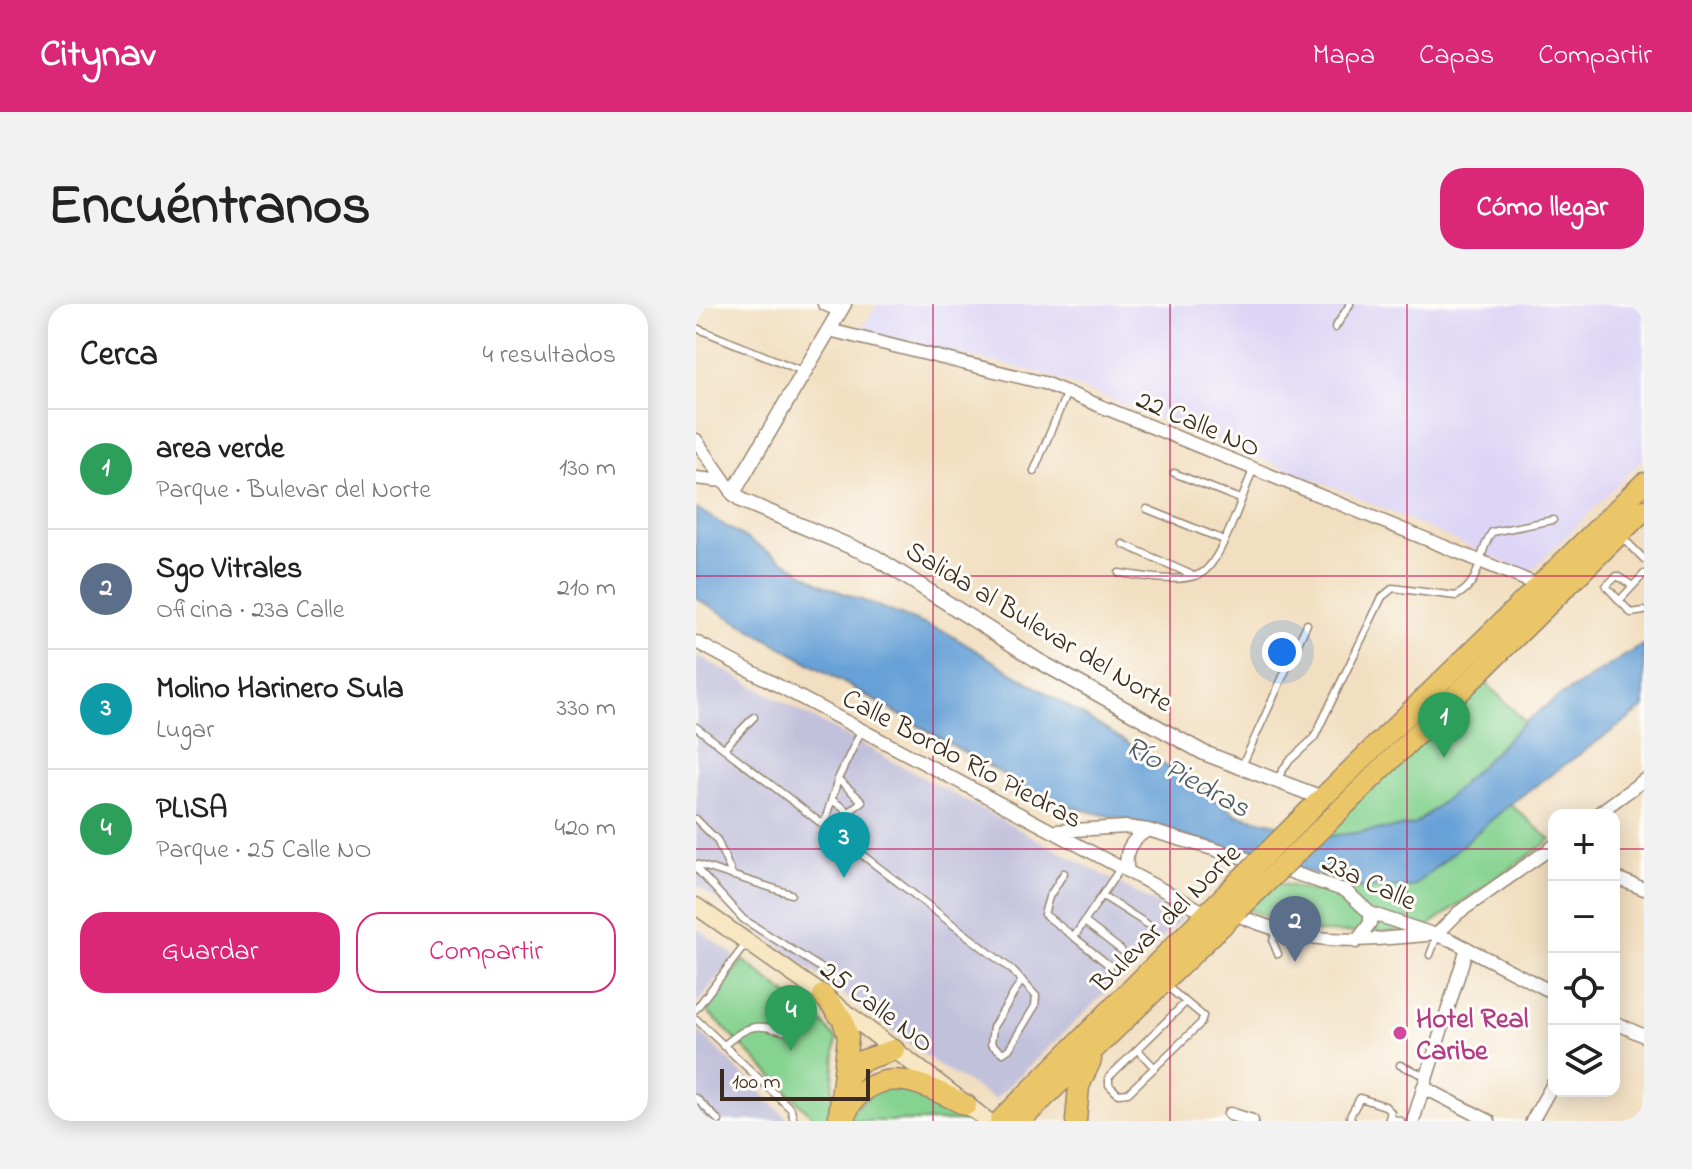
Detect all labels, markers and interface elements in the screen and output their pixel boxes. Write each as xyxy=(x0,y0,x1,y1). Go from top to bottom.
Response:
text: Citynav xyxy=(40,28,156,84)
text: Mapa xyxy=(1313,36,1375,77)
text: Capas xyxy=(1419,36,1494,77)
text: Compartir xyxy=(1538,36,1652,77)
text: Encuéntranos xyxy=(48,168,371,249)
button: Cómo llegar xyxy=(1440,168,1644,249)
text: Cerca xyxy=(80,331,158,381)
text: 4 resultados xyxy=(483,337,616,375)
street label: 22 Calle NO xyxy=(1129,381,1266,470)
text: area verde xyxy=(156,428,284,472)
text: 1 xyxy=(102,450,110,488)
text: 130 m xyxy=(559,450,616,488)
text: Parque · Bulevar del Norte xyxy=(156,472,431,510)
street label: Salida al Bulevar del Norte xyxy=(897,532,1180,724)
text: Sgo Vitrales xyxy=(156,548,302,592)
text: 2 xyxy=(100,570,112,608)
text: 210 m xyxy=(557,570,616,608)
text: Oficina · 23a Calle xyxy=(156,592,344,630)
your location xyxy=(1262,632,1302,672)
text: Molino Harinero Sula xyxy=(156,668,404,712)
street label: Calle Bordo Río Piedras xyxy=(834,679,1089,841)
text: 3 xyxy=(101,690,111,728)
text: 330 m xyxy=(557,690,616,728)
pin: 1 xyxy=(1418,692,1470,758)
text: Lugar xyxy=(156,712,214,750)
water label: Río Piedras xyxy=(1116,726,1258,831)
text: PLISA xyxy=(156,788,227,832)
map controls xyxy=(1548,809,1620,1097)
button: + xyxy=(1548,809,1620,881)
text: 4 xyxy=(101,810,111,848)
text: 420 m xyxy=(554,810,616,848)
pin: 3 xyxy=(818,812,870,878)
text: Parque · 25 Calle NO xyxy=(156,832,372,870)
street label: Bulevar del Norte xyxy=(1082,835,1252,1005)
street label: 23a Calle xyxy=(1315,843,1423,923)
button: − xyxy=(1548,881,1620,953)
pin: 2 xyxy=(1269,896,1321,962)
button: Guardar xyxy=(80,912,340,993)
button: Compartir xyxy=(356,912,616,993)
street label: 25 Calle NO xyxy=(810,951,942,1064)
button: locate xyxy=(1548,953,1620,1025)
pin: 4 xyxy=(765,985,817,1051)
place label: Hotel Real Caribe xyxy=(1416,1000,1529,1073)
marker: Hotel Real Caribe xyxy=(1391,1024,1409,1042)
button: layers xyxy=(1548,1025,1620,1097)
scale bar xyxy=(720,1065,870,1101)
text: 100 m xyxy=(732,1067,781,1099)

